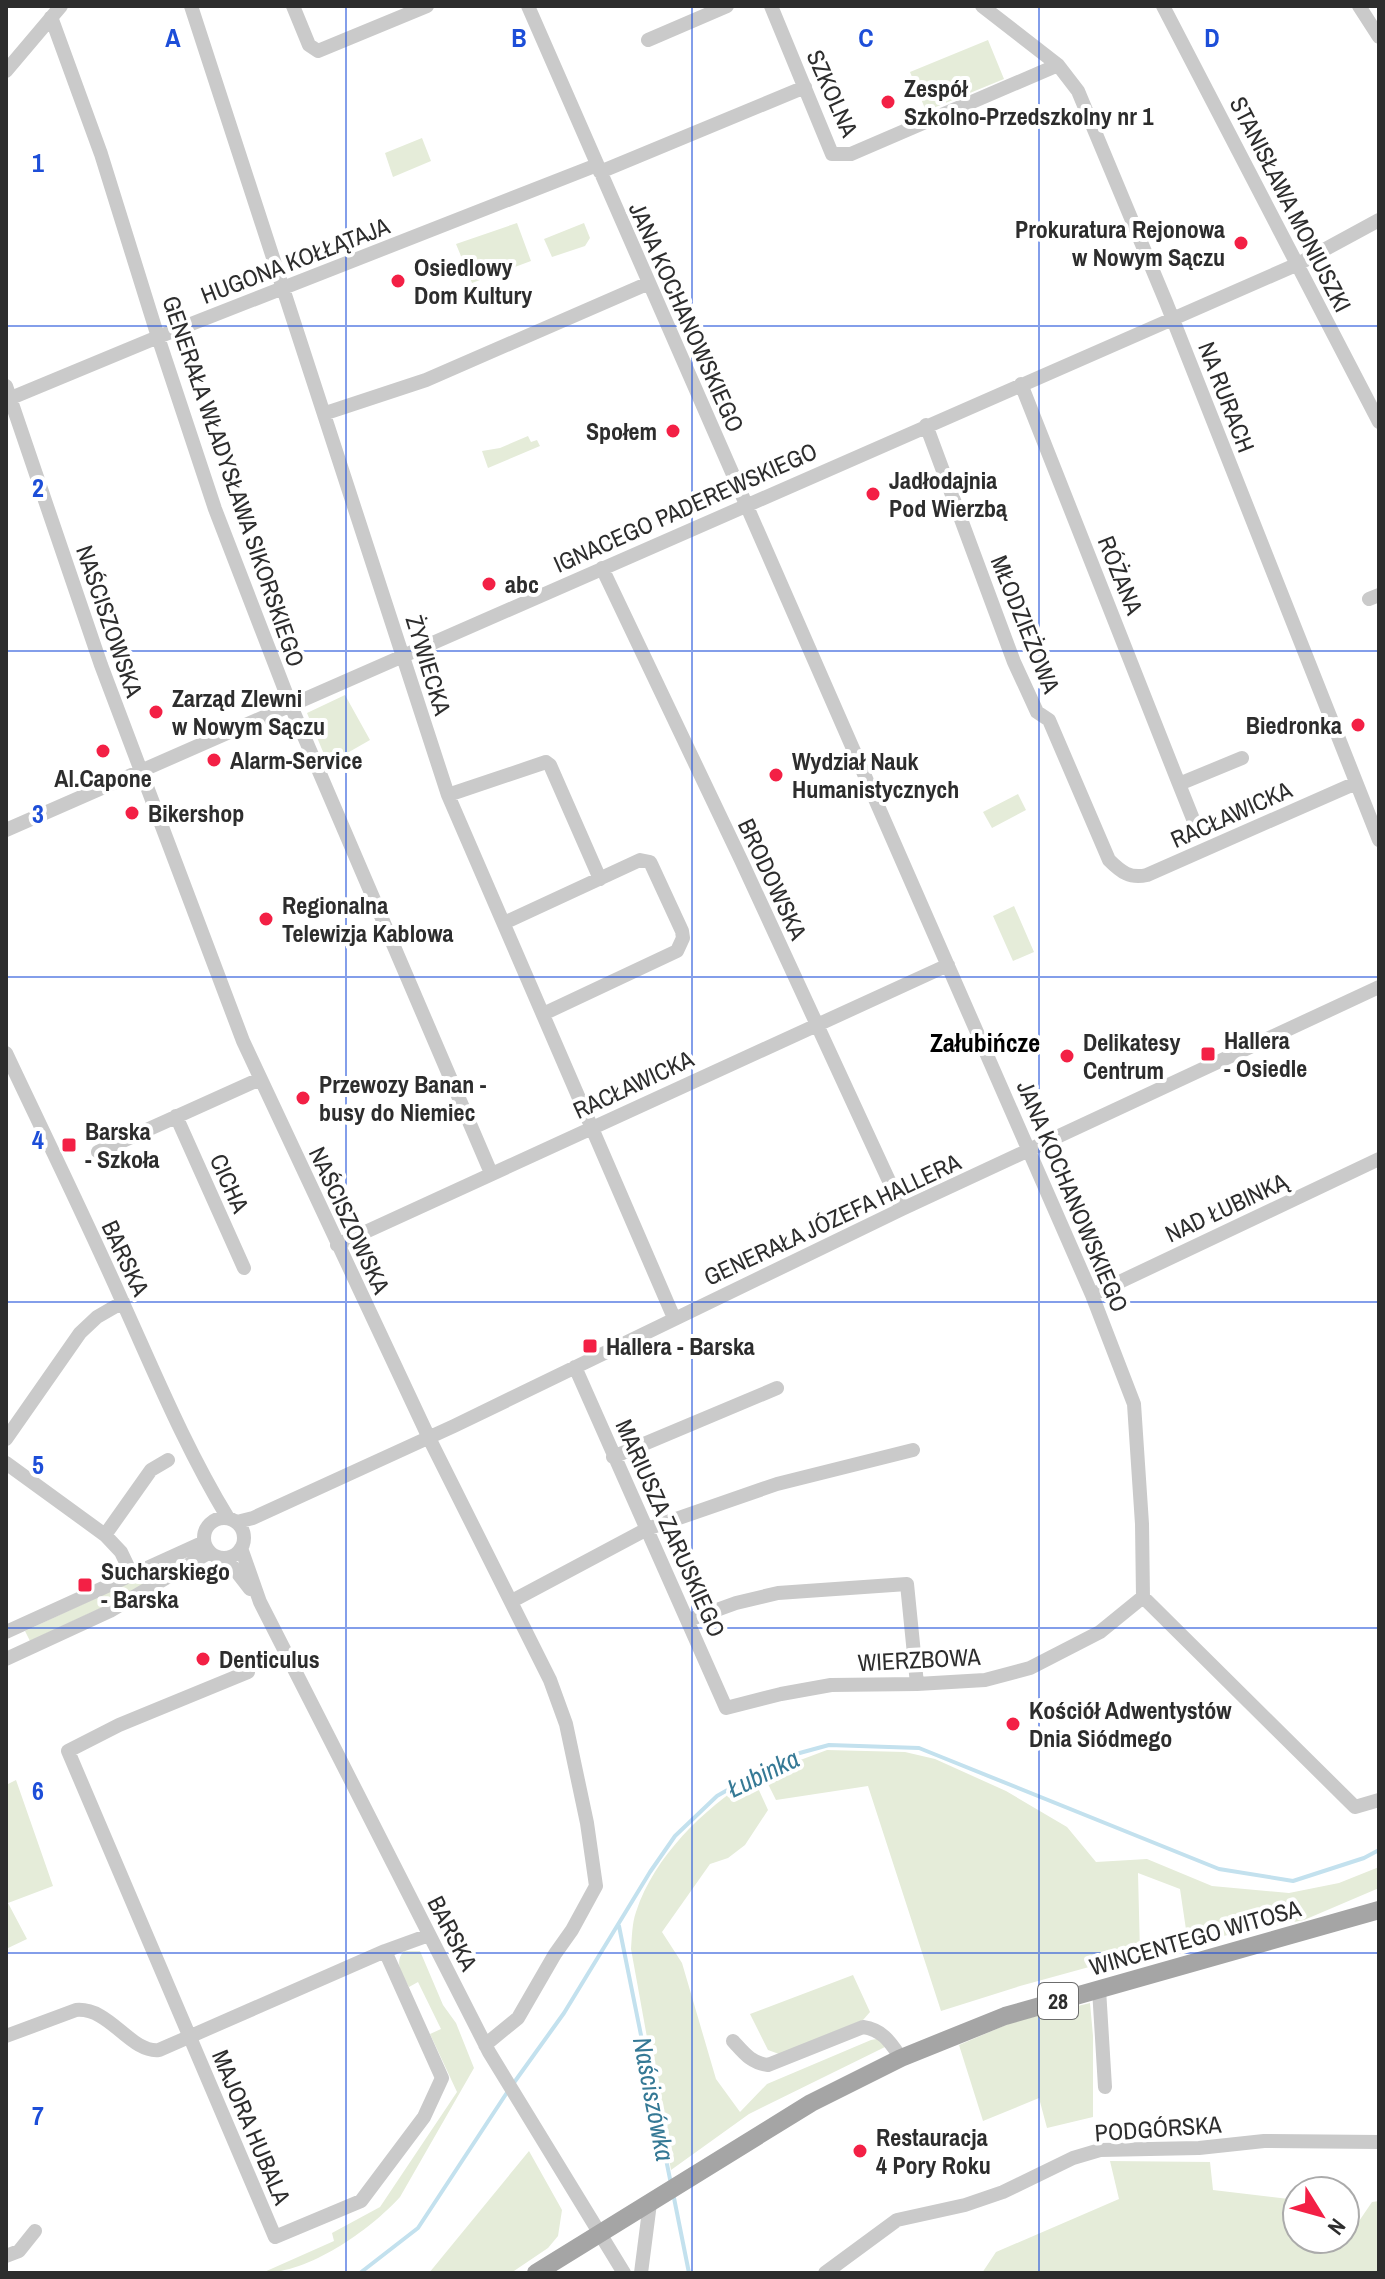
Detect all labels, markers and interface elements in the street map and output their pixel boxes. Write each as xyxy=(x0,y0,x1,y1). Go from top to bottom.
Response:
text: A xyxy=(165,20,181,55)
text: B xyxy=(511,20,527,55)
text: C xyxy=(858,20,874,55)
text: D xyxy=(1204,20,1220,55)
street label: SZKOLNA xyxy=(800,45,867,142)
place label: Zespół Szkolno-Przedszkolny nr 1 xyxy=(904,72,1153,132)
street label: STANISŁAWA MONIUSZKI xyxy=(1223,91,1359,317)
marker: Zespół Szkolno-Przedszkolny nr 1 xyxy=(879,93,897,111)
text: 1 xyxy=(32,145,44,180)
street label: JANA KOCHANOWSKIEGO xyxy=(622,197,752,437)
street label: HUGONA KOŁŁĄTAJA xyxy=(196,209,395,311)
place label: Prokuratura Rejonowa w Nowym Sączu xyxy=(1015,213,1225,273)
marker: Prokuratura Rejonowa w Nowym Sączu xyxy=(1232,234,1250,252)
place label: Osiedlowy Dom Kultury xyxy=(414,251,532,311)
marker: Osiedlowy Dom Kultury xyxy=(389,272,407,290)
street label: GENERAŁA WŁADYSŁAWA SIKORSKIEGO xyxy=(155,291,313,671)
street label: NA RURACH xyxy=(1191,337,1263,457)
place label: Społem xyxy=(586,415,657,447)
marker: Społem xyxy=(664,422,682,440)
street label: IGNACEGO PADEREWSKIEGO xyxy=(548,434,822,580)
place label: Jadłodajnia Pod Wierzbą xyxy=(889,464,1008,524)
text: 2 xyxy=(32,470,44,505)
marker: Jadłodajnia Pod Wierzbą xyxy=(864,485,882,503)
street label: RÓŻANA xyxy=(1091,531,1152,620)
street label: NAŚCISZOWSKA xyxy=(69,541,151,702)
street label: MŁODZIEŻOWA xyxy=(984,550,1068,698)
place label: abc xyxy=(505,568,539,600)
marker: abc xyxy=(480,575,498,593)
street label: ŻYWIECKA xyxy=(399,611,460,720)
place label: Zarząd Zlewni w Nowym Sączu xyxy=(172,682,325,742)
marker: Zarząd Zlewni w Nowym Sączu xyxy=(147,703,165,721)
place label: Biedronka xyxy=(1246,709,1342,741)
marker: Biedronka xyxy=(1349,716,1367,734)
marker: Al.Capone xyxy=(94,742,112,760)
place label: Alarm-Service xyxy=(230,744,362,776)
place label: Wydział Nauk Humanistycznych xyxy=(792,745,959,805)
marker: Alarm-Service xyxy=(205,751,223,769)
place label: Al.Capone xyxy=(54,762,152,794)
marker: Wydział Nauk Humanistycznych xyxy=(767,766,785,784)
street label: RACŁAWICKA xyxy=(1165,773,1297,855)
text: 3 xyxy=(32,796,44,831)
place label: Bikershop xyxy=(148,797,244,829)
marker: Bikershop xyxy=(123,804,141,822)
street label: BRODOWSKA xyxy=(731,813,815,946)
place label: Regionalna Telewizja Kablowa xyxy=(282,889,453,949)
marker: Regionalna Telewizja Kablowa xyxy=(257,910,275,928)
place label: Hallera - Osiedle xyxy=(1224,1024,1307,1084)
district label: Załubińcze xyxy=(930,1025,1040,1060)
place label: Delikatesy Centrum xyxy=(1083,1026,1180,1086)
street label: RACŁAWICKA xyxy=(568,1042,699,1126)
marker: Hallera - Osiedle xyxy=(1199,1045,1217,1063)
marker: Delikatesy Centrum xyxy=(1058,1047,1076,1065)
place label: Przewozy Banan - busy do Niemiec xyxy=(319,1068,487,1128)
street label: JANA KOCHANOWSKIEGO xyxy=(1010,1075,1136,1317)
marker: Przewozy Banan - busy do Niemiec xyxy=(294,1089,312,1107)
place label: Barska - Szkoła xyxy=(85,1115,159,1175)
text: 4 xyxy=(32,1122,44,1157)
marker: Barska - Szkoła xyxy=(60,1136,78,1154)
street label: NAŚCISZOWSKA xyxy=(302,1141,398,1299)
street label: GENERAŁA JÓZEFA HALLERA xyxy=(698,1145,966,1293)
street label: CICHA xyxy=(203,1149,257,1218)
street label: NAD ŁUBINKĄ xyxy=(1160,1164,1293,1249)
street label: BARSKA xyxy=(95,1215,158,1302)
place label: Hallera - Barska xyxy=(606,1330,755,1362)
marker: Hallera - Barska xyxy=(581,1337,599,1355)
street label: MARIUSZA ZARUSKIEGO xyxy=(609,1414,733,1642)
text: 5 xyxy=(32,1447,44,1482)
place label: Sucharskiego - Barska xyxy=(101,1555,230,1615)
marker: Sucharskiego - Barska xyxy=(76,1576,94,1594)
street label: WIERZBOWA xyxy=(857,1640,982,1678)
place label: Denticulus xyxy=(219,1643,320,1675)
marker: Denticulus xyxy=(194,1650,212,1668)
place label: Kościół Adwentystów Dnia Siódmego xyxy=(1029,1694,1232,1754)
marker: Kościół Adwentystów Dnia Siódmego xyxy=(1004,1715,1022,1733)
water label: Łubinka xyxy=(720,1741,805,1806)
text: 6 xyxy=(32,1773,44,1808)
street label: BARSKA xyxy=(421,1890,486,1977)
street label: WINCENTEGO WITOSA xyxy=(1086,1891,1305,1982)
road number: 28 xyxy=(1038,1983,1078,2019)
water label: Naściszówka xyxy=(625,2034,683,2164)
street label: MAJORA HUBALA xyxy=(205,2045,299,2210)
text: 7 xyxy=(32,2098,44,2133)
street label: PODGÓRSKA xyxy=(1094,2108,1223,2148)
place label: Restauracja 4 Pory Roku xyxy=(876,2121,991,2181)
marker: Restauracja 4 Pory Roku xyxy=(851,2142,869,2160)
north arrow xyxy=(1281,2175,1361,2255)
text: N xyxy=(1321,2213,1353,2241)

